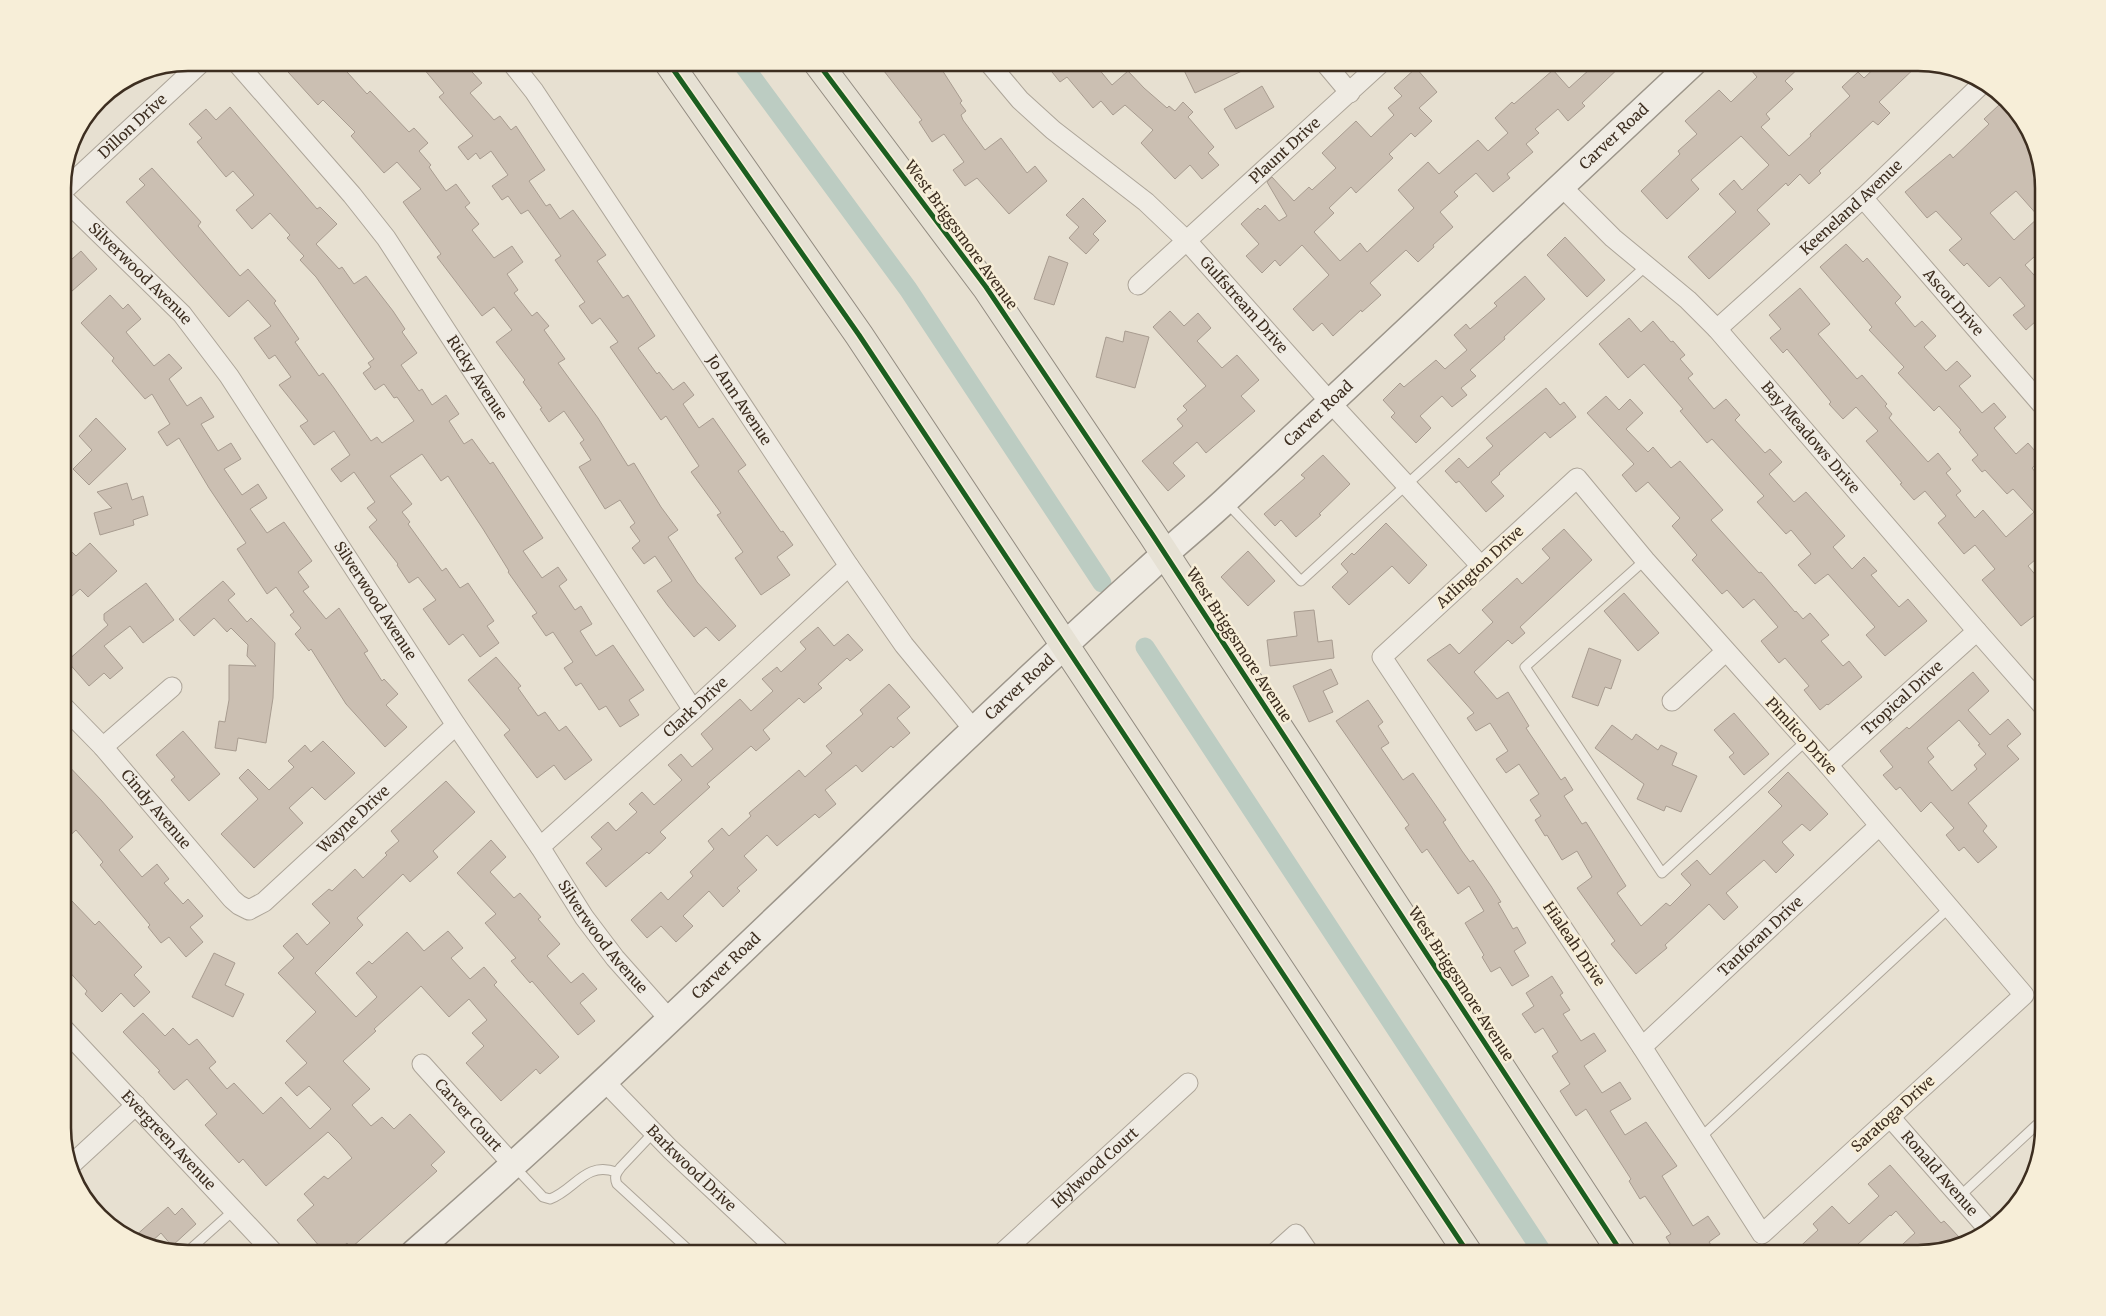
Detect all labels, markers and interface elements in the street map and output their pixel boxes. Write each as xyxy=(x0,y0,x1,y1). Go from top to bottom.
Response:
street label: Dillon Drive xyxy=(94,89,171,162)
street label: Carver Road xyxy=(1575,99,1652,173)
street label: Plaunt Drive xyxy=(1245,113,1324,188)
street label: Keeneland Avenue xyxy=(1796,155,1906,259)
street label: West Briggsmore Avenue xyxy=(900,156,1022,313)
street label: Silverwood Avenue xyxy=(85,218,196,328)
street label: Gulfstream Drive xyxy=(1196,252,1292,357)
street label: Ascot Drive xyxy=(1919,264,1988,340)
street label: Ricky Avenue xyxy=(443,332,512,424)
street label: Jo Ann Avenue xyxy=(702,350,776,449)
street label: Carver Road xyxy=(1279,376,1357,450)
street label: Bay Meadows Drive xyxy=(1757,377,1864,497)
street label: Arlington Drive xyxy=(1431,521,1527,613)
street label: Silverwood Avenue xyxy=(330,538,421,663)
street label: West Briggsmore Avenue xyxy=(1182,563,1296,725)
street label: Carver Road xyxy=(981,650,1058,724)
street label: Tropical Drive xyxy=(1858,656,1947,739)
street label: Clark Drive xyxy=(659,673,732,741)
street label: Pimlico Drive xyxy=(1762,693,1841,778)
street label: Cindy Avenue xyxy=(117,765,195,853)
street label: Wayne Drive xyxy=(313,781,393,858)
street label: Silverwood Avenue xyxy=(554,876,652,997)
street label: Tanforan Drive xyxy=(1714,892,1807,980)
street label: Hialeah Drive xyxy=(1539,898,1610,990)
street label: West Briggsmore Avenue xyxy=(1404,902,1518,1064)
street label: Carver Road xyxy=(687,928,764,1003)
street label: Saratoga Drive xyxy=(1847,1071,1938,1156)
street label: Carver Court xyxy=(431,1074,507,1155)
street label: Evergreen Avenue xyxy=(117,1086,220,1194)
street label: Barkwood Drive xyxy=(643,1121,741,1215)
street label: Idylwood Court xyxy=(1047,1123,1142,1212)
street label: Ronald Avenue xyxy=(1897,1127,1982,1220)

